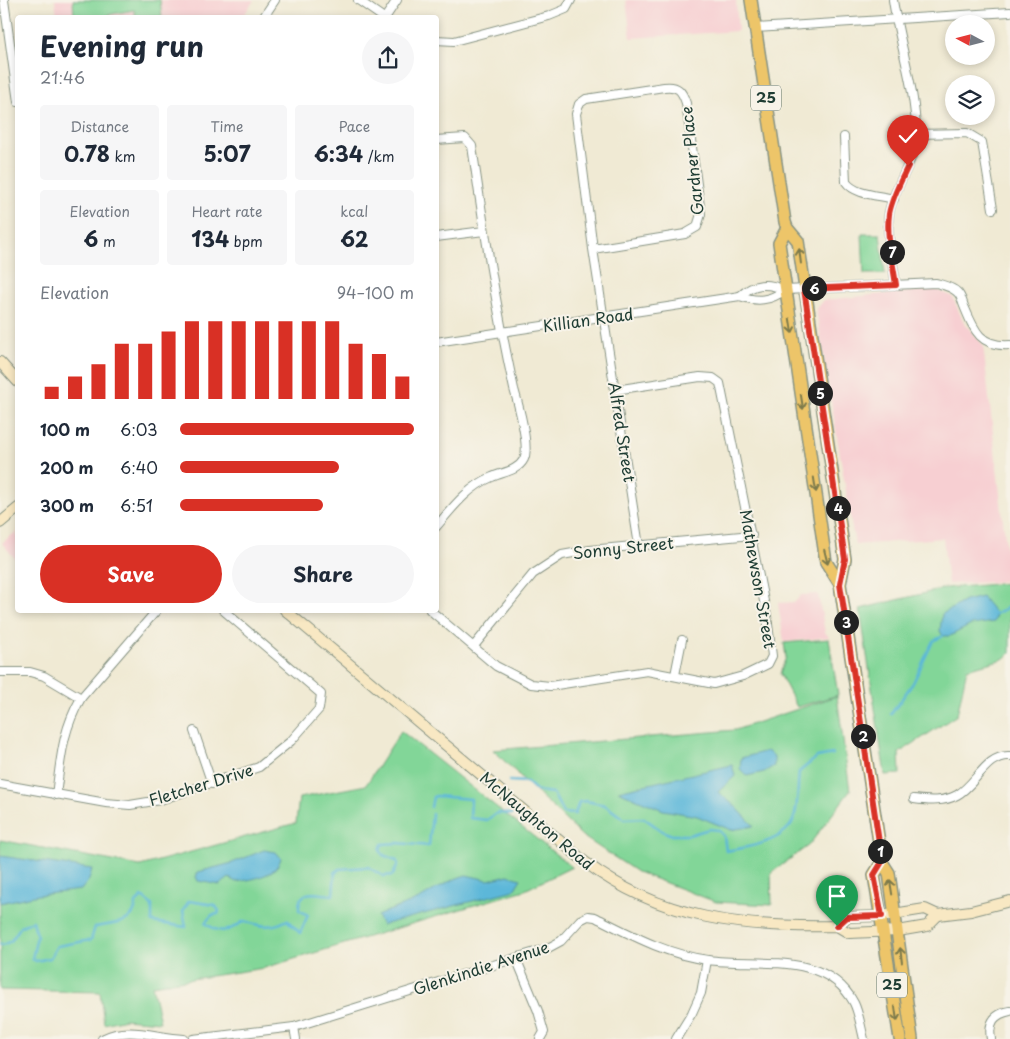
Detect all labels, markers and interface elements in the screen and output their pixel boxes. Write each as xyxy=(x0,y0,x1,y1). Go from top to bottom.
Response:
north arrow xyxy=(945,15,995,65)
map controls xyxy=(945,15,995,125)
text: Evening run xyxy=(40,24,204,67)
button: share xyxy=(362,32,414,84)
text: 21:46 xyxy=(40,65,85,89)
button: layers xyxy=(945,75,995,125)
road number: 25 xyxy=(751,86,781,110)
street label: Gardner Place xyxy=(673,106,709,217)
pin xyxy=(887,115,929,166)
text: Distance xyxy=(70,116,129,137)
text: Time xyxy=(210,116,244,137)
text: Pace xyxy=(339,116,370,137)
icon: check xyxy=(894,122,922,150)
text: 0.78 xyxy=(64,137,110,169)
text: 5:07 xyxy=(203,137,251,169)
text: 6:34 xyxy=(314,137,363,169)
text: km xyxy=(110,146,135,167)
text: /km xyxy=(363,146,395,167)
text: Elevation xyxy=(69,201,130,222)
text: Heart rate xyxy=(192,201,262,222)
text: kcal xyxy=(340,201,368,222)
text: 6 xyxy=(84,222,98,254)
text: 134 xyxy=(191,222,229,254)
text: 62 xyxy=(340,222,368,254)
text: m xyxy=(98,231,116,252)
text: bpm xyxy=(229,231,263,252)
pin: 7 xyxy=(880,240,904,264)
text: 7 xyxy=(888,242,897,263)
one-way arrow xyxy=(795,249,805,265)
pin: 6 xyxy=(802,276,826,300)
text: 6 xyxy=(810,278,819,299)
text: Elevation xyxy=(40,280,109,304)
text: 94–100 m xyxy=(337,280,414,304)
street label: Killian Road xyxy=(541,301,635,337)
one-way arrow xyxy=(786,317,796,333)
street label: Alfred Street xyxy=(603,380,643,484)
pin: 5 xyxy=(808,380,832,406)
text: 5 xyxy=(816,383,825,404)
one-way arrow xyxy=(798,394,808,410)
text: 100 m xyxy=(40,417,90,441)
text: 6:03 xyxy=(120,417,158,441)
text: 200 m xyxy=(40,455,94,479)
text: 6:40 xyxy=(120,455,158,479)
one-way arrow xyxy=(810,477,820,493)
text: 300 m xyxy=(40,493,94,517)
text: 6:51 xyxy=(120,493,153,517)
pin: 4 xyxy=(826,496,850,520)
text: 4 xyxy=(834,498,843,519)
street label: Mathewson Street xyxy=(735,507,783,651)
street label: Sonny Street xyxy=(571,530,675,564)
button: Save xyxy=(40,545,222,603)
button: Share xyxy=(232,545,414,603)
one-way arrow xyxy=(822,549,831,565)
pin: 3 xyxy=(834,610,858,634)
text: 3 xyxy=(842,612,851,633)
pin: 2 xyxy=(850,724,876,748)
text: 2 xyxy=(859,726,868,747)
street label: Fletcher Drive xyxy=(145,757,256,811)
street label: McNaughton Road xyxy=(475,765,600,875)
pin: 1 xyxy=(868,838,892,864)
text: 1 xyxy=(877,841,884,862)
pin xyxy=(816,875,858,926)
one-way arrow xyxy=(886,879,896,895)
icon: arrive xyxy=(823,882,851,910)
street label: Glenkindie Avenue xyxy=(410,934,552,1000)
one-way arrow xyxy=(896,947,906,963)
road number: 25 xyxy=(877,972,907,998)
one-way arrow xyxy=(891,1006,901,1022)

